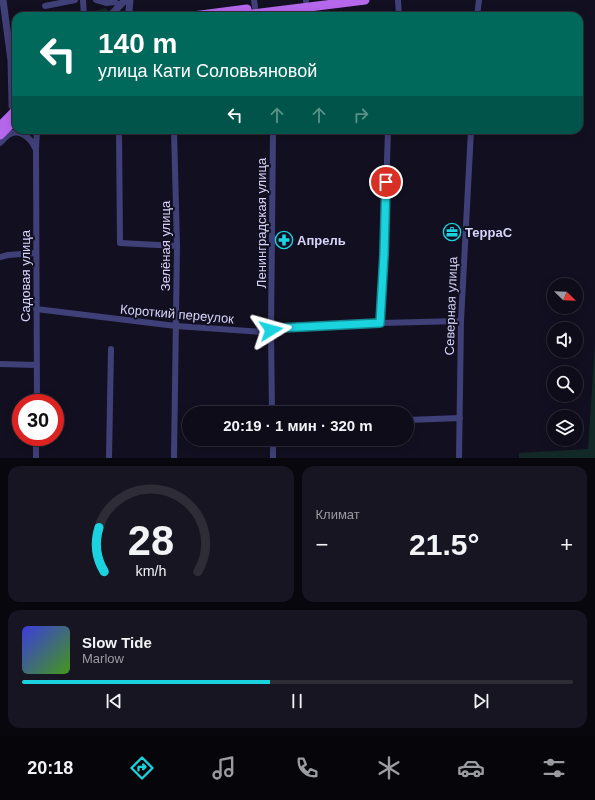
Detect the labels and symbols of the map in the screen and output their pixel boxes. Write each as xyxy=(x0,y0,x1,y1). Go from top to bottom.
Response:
street label: Ленинградская улица xyxy=(254,157,269,288)
pin xyxy=(369,165,403,199)
street label: Зелёная улица xyxy=(158,200,173,291)
office icon: ТерраС xyxy=(442,222,462,242)
place label: ТерраС xyxy=(465,225,513,240)
street label: Садовая улица xyxy=(18,229,33,322)
pharmacy icon: Апрель xyxy=(274,230,294,250)
place label: Апрель xyxy=(297,233,346,248)
street label: Северная улица xyxy=(442,256,460,356)
north arrow xyxy=(547,278,583,314)
street label: Короткий переулок xyxy=(119,302,235,326)
position arrow xyxy=(250,309,292,351)
speed limit sign: 30 xyxy=(12,394,64,446)

